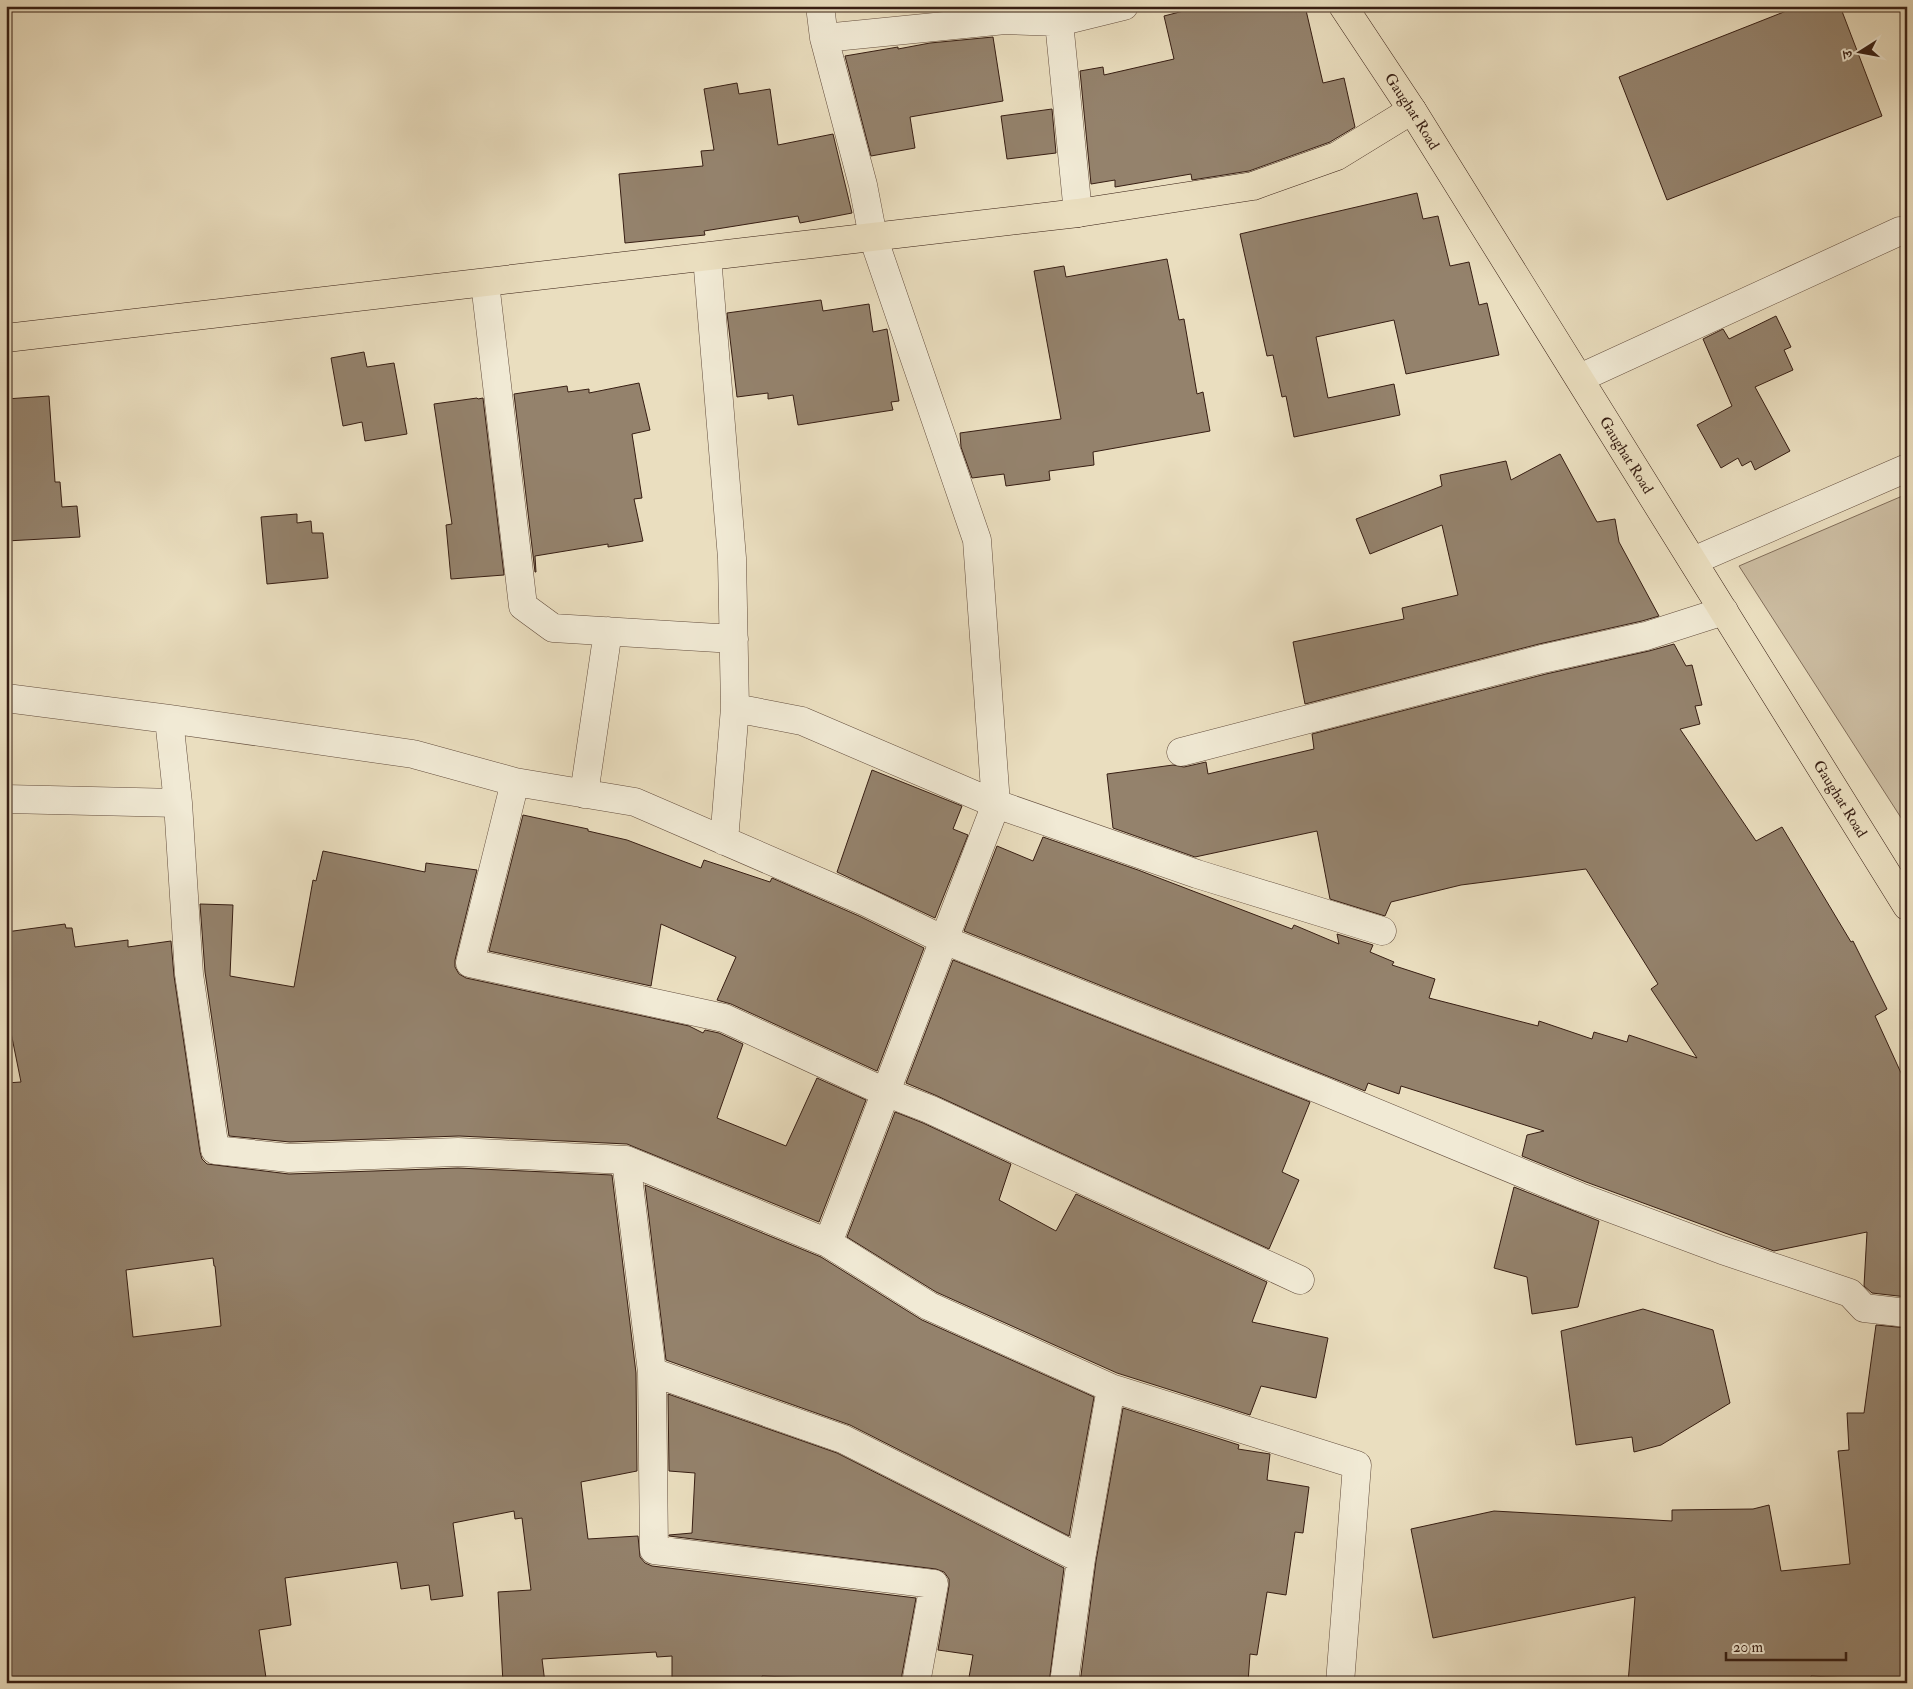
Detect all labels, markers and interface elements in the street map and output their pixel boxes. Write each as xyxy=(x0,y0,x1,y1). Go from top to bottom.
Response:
north arrow xyxy=(1836,28,1886,78)
text: उ xyxy=(1839,48,1857,60)
street label: Gaughat Road xyxy=(1381,69,1444,154)
street label: Gaughat Road xyxy=(1595,413,1658,498)
street label: Gaughat Road xyxy=(1809,757,1872,842)
scale bar xyxy=(1726,1629,1846,1661)
text: 20 m xyxy=(1733,1638,1763,1657)

